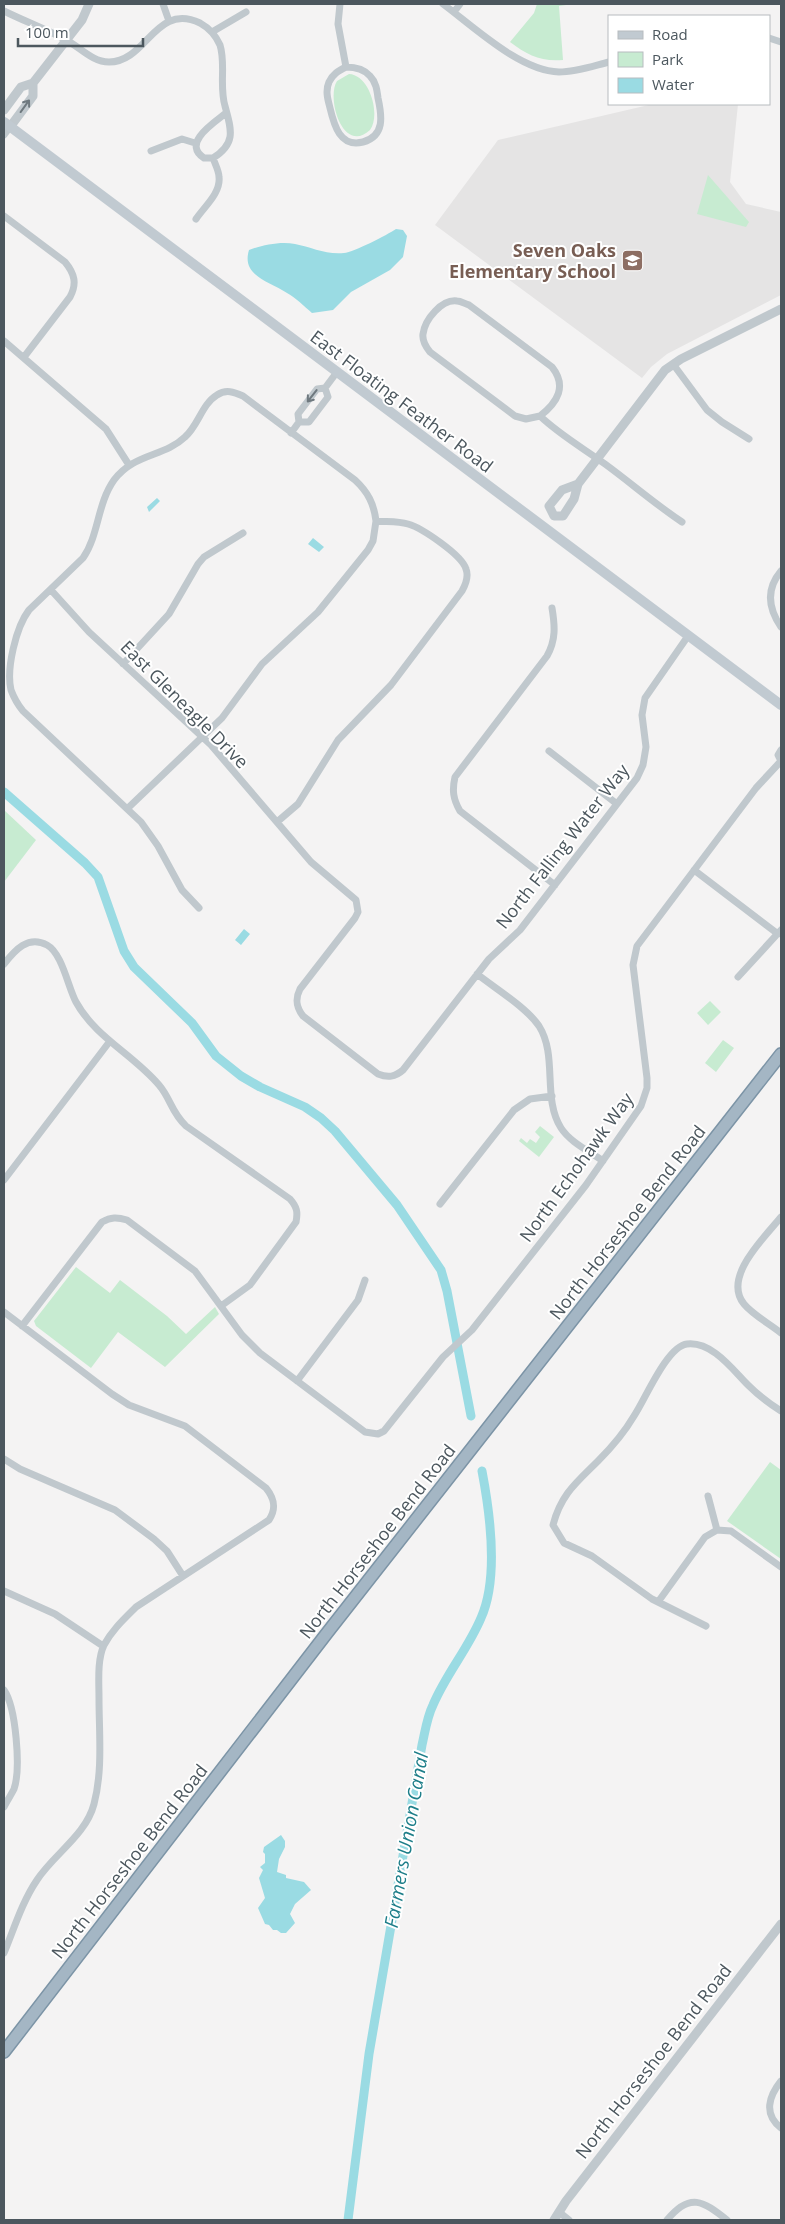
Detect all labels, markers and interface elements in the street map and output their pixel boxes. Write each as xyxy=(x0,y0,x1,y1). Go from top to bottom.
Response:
scale bar xyxy=(18,15,142,47)
legend xyxy=(608,15,770,105)
text: 100 m xyxy=(25,22,69,42)
text: Road xyxy=(652,24,688,44)
text: Park xyxy=(652,49,683,69)
text: Water xyxy=(652,74,694,94)
one-way arrow xyxy=(20,100,30,114)
place label: Seven Oaks Elementary School xyxy=(449,238,616,283)
school or university icon: Seven Oaks Elementary School xyxy=(620,248,644,272)
street label: East Floating Feather Road xyxy=(306,324,498,478)
one-way arrow xyxy=(306,389,317,402)
street label: East Gleneagle Drive xyxy=(116,635,254,773)
street label: North Falling Water Way xyxy=(490,758,635,933)
street label: North Echohawk Way xyxy=(514,1087,639,1247)
street label: North Horseshoe Bend Road xyxy=(543,1120,711,1324)
street label: North Horseshoe Bend Road xyxy=(293,1439,461,1643)
water label: Farmers Union Canal xyxy=(378,1749,434,1930)
street label: North Horseshoe Bend Road xyxy=(45,1759,213,1963)
street label: North Horseshoe Bend Road xyxy=(569,1959,737,2163)

